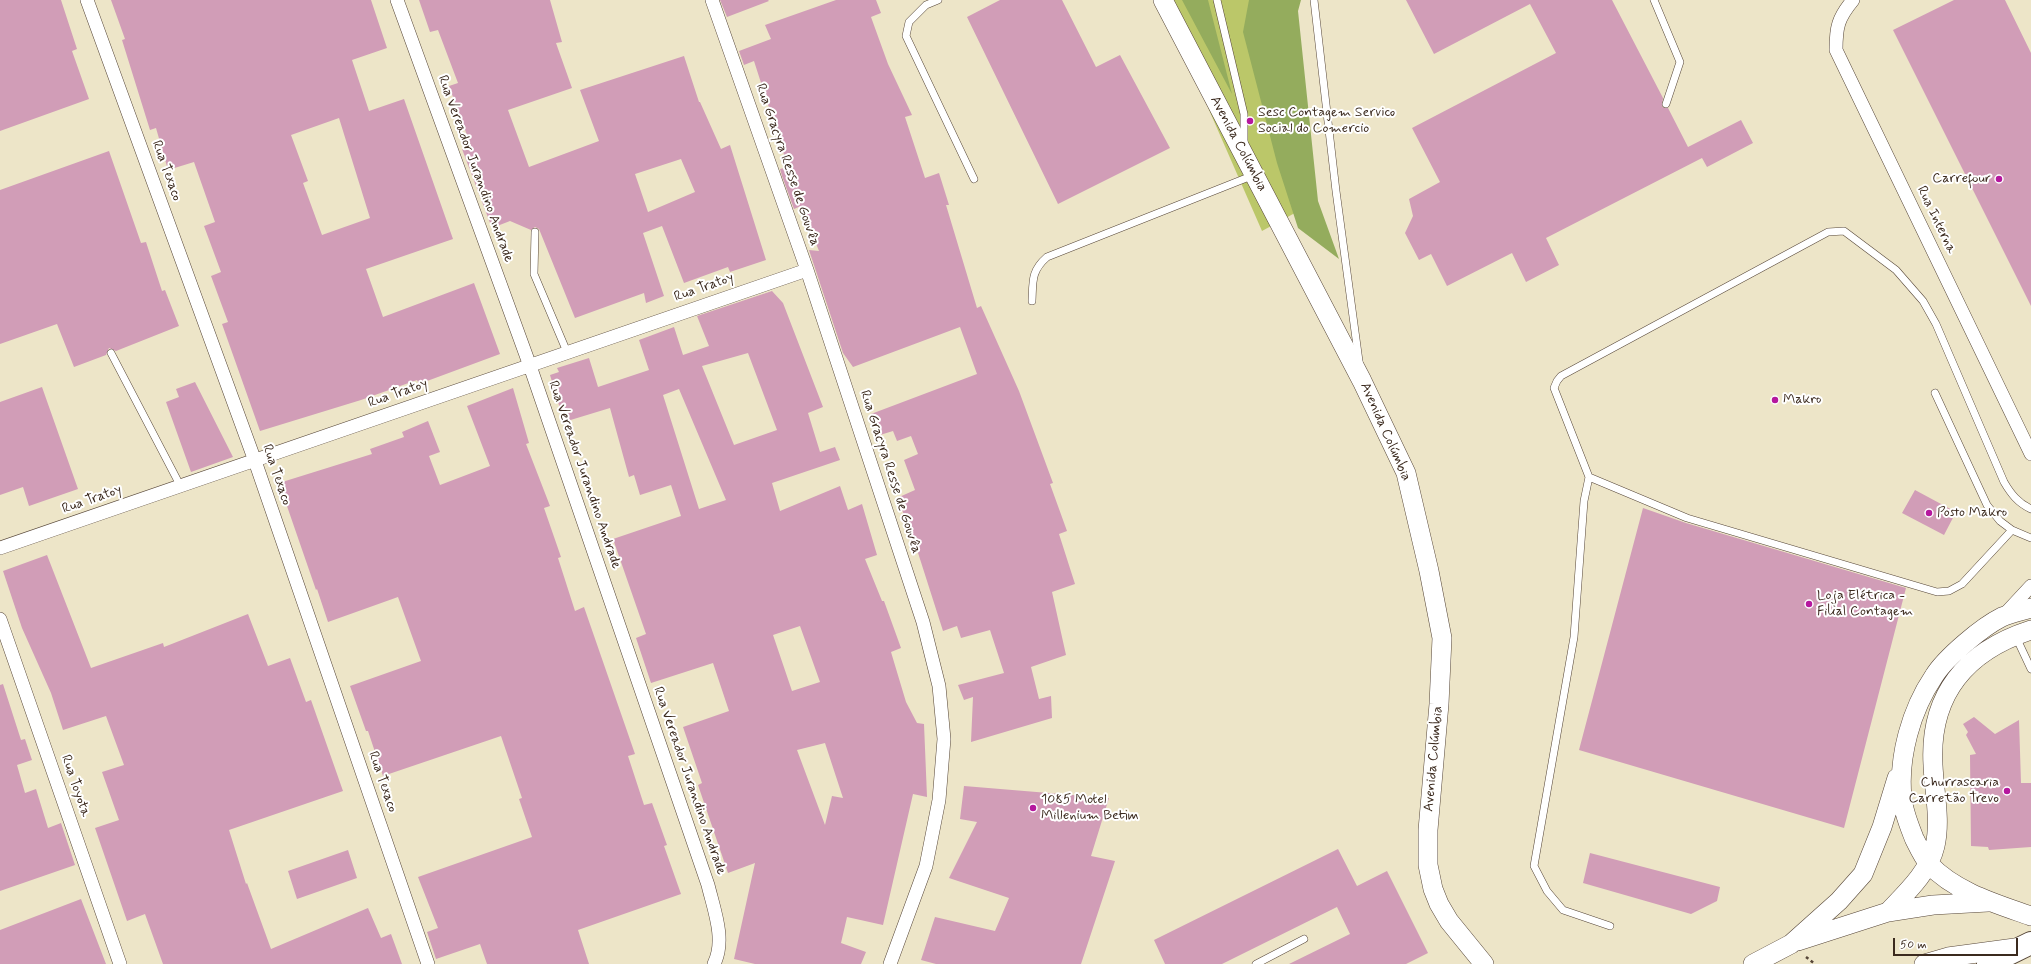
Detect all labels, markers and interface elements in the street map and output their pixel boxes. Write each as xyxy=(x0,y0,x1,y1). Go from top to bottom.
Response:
street label: Rua Vereador Jurandino Andrade xyxy=(433,73,517,265)
street label: Rua Gracyra Resse de Gouvêa xyxy=(751,82,823,248)
street label: Avenida Colúmbia xyxy=(1206,93,1270,195)
place label: Sesc Contagem Servico Social do Comercio xyxy=(1258,105,1395,138)
marker: Sesc Contagem Servico Social do Comercio xyxy=(1245,116,1255,126)
street label: Rua Texaco xyxy=(147,138,185,204)
place label: Carrefour xyxy=(1932,171,1991,187)
marker: Carrefour xyxy=(1994,174,2004,184)
street label: Rua Interna xyxy=(1913,184,1959,256)
street label: Rua Tratoy xyxy=(672,270,736,306)
street label: Rua Tratoy xyxy=(366,376,430,412)
street label: Rua Vereador Jurandino Andrade xyxy=(544,379,624,571)
street label: Avenida Colúmbia xyxy=(1356,380,1414,484)
street label: Rua Gracyra Resse de Gouvêa xyxy=(856,388,924,556)
place label: Makro xyxy=(1783,392,1822,408)
marker: Makro xyxy=(1770,395,1780,405)
street label: Rua Texaco xyxy=(258,442,294,508)
street label: Rua Tratoy xyxy=(60,482,124,518)
place label: Posto Makro xyxy=(1937,505,2007,521)
marker: Posto Makro xyxy=(1924,508,1934,518)
place label: Loja Elétrica - Filial Contagem xyxy=(1817,588,1913,620)
marker: Loja Elétrica - Filial Contagem xyxy=(1804,599,1814,609)
street label: Rua Vereador Jurandino Andrade xyxy=(649,685,729,877)
street label: Avenida Colúmbia xyxy=(1421,706,1447,812)
street label: Rua Texaco xyxy=(364,749,400,815)
street label: Rua Toyota xyxy=(57,753,93,819)
place label: Churrascaria Carretão Trevo xyxy=(1908,775,1999,808)
marker: Churrascaria Carretão Trevo xyxy=(2002,786,2012,796)
place label: 1085 Motel Millenium Betim xyxy=(1041,792,1139,824)
marker: 1085 Motel Millenium Betim xyxy=(1028,803,1038,813)
scale bar xyxy=(1895,930,2020,956)
text: 50 m xyxy=(1900,937,1927,953)

